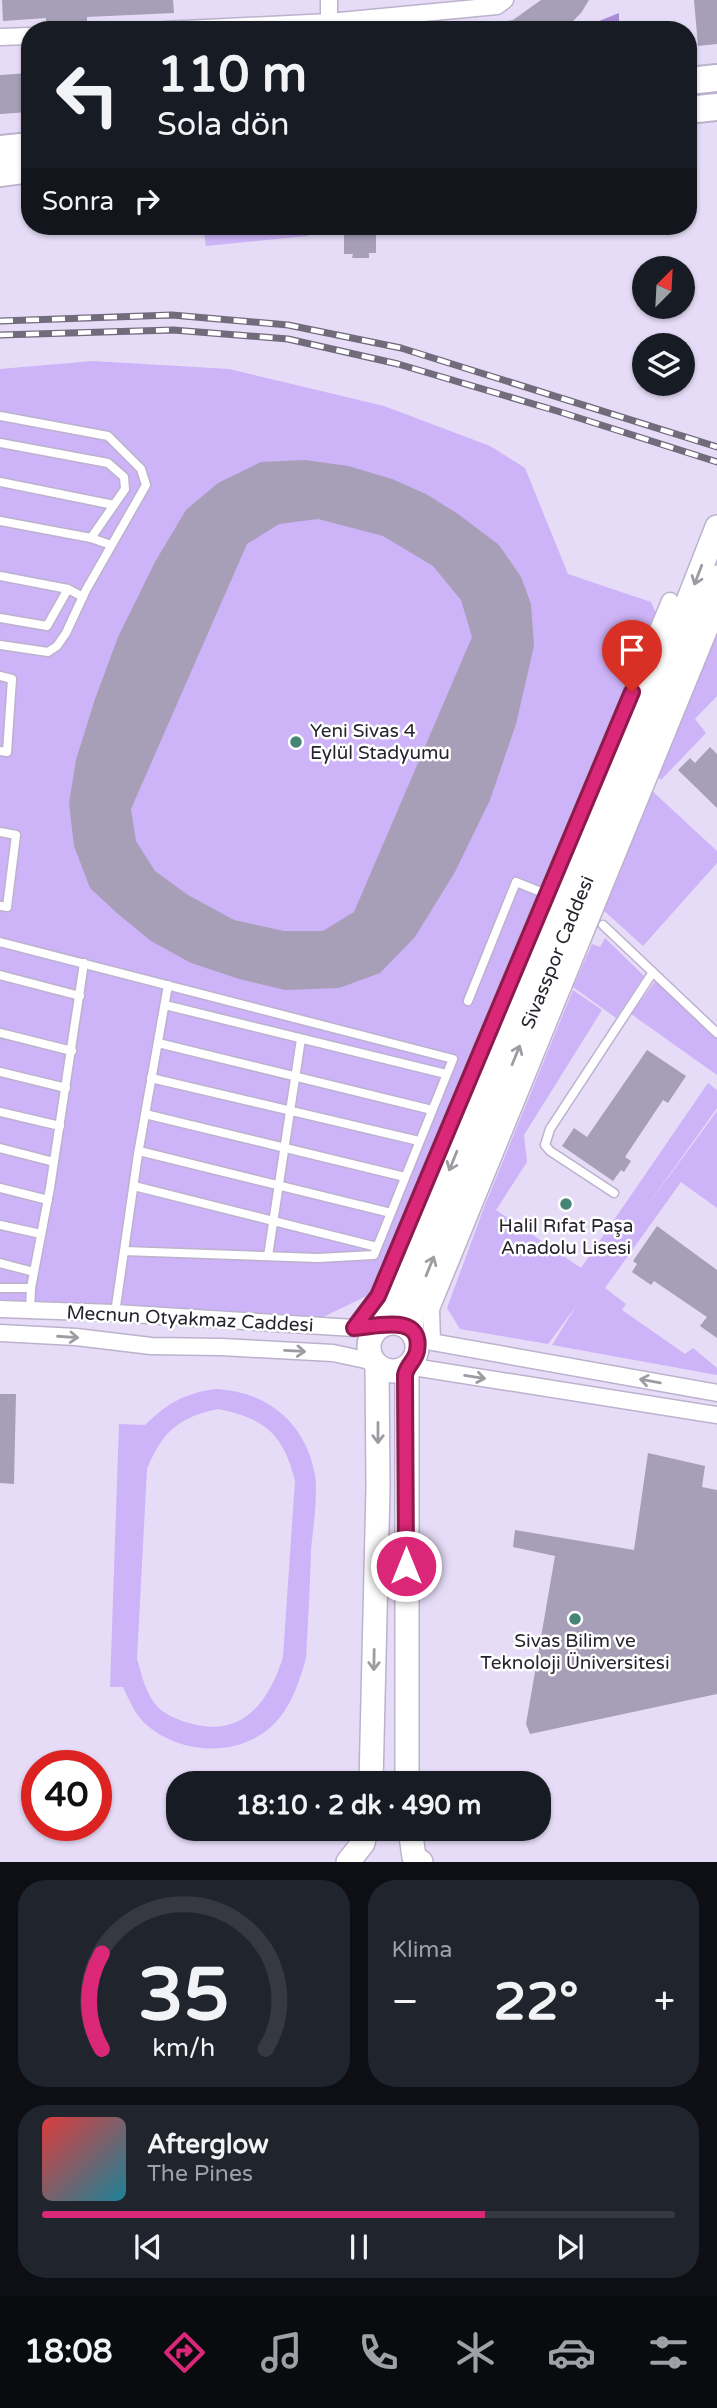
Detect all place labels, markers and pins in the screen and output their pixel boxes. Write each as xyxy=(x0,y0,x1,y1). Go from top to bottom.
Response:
pin xyxy=(602,620,662,692)
place label: Yeni Sivas 4 Eylül Stadyumu xyxy=(310,720,450,764)
marker: Yeni Sivas 4 Eylül Stadyumu xyxy=(288,734,304,750)
marker: Halil Rıfat Paşa Anadolu Lisesi xyxy=(558,1196,574,1212)
place label: Halil Rıfat Paşa Anadolu Lisesi xyxy=(499,1215,633,1259)
marker: Sivas Bilim ve Teknoloji Üniversitesi xyxy=(567,1611,583,1627)
place label: Sivas Bilim ve Teknoloji Üniversitesi xyxy=(480,1630,670,1674)

